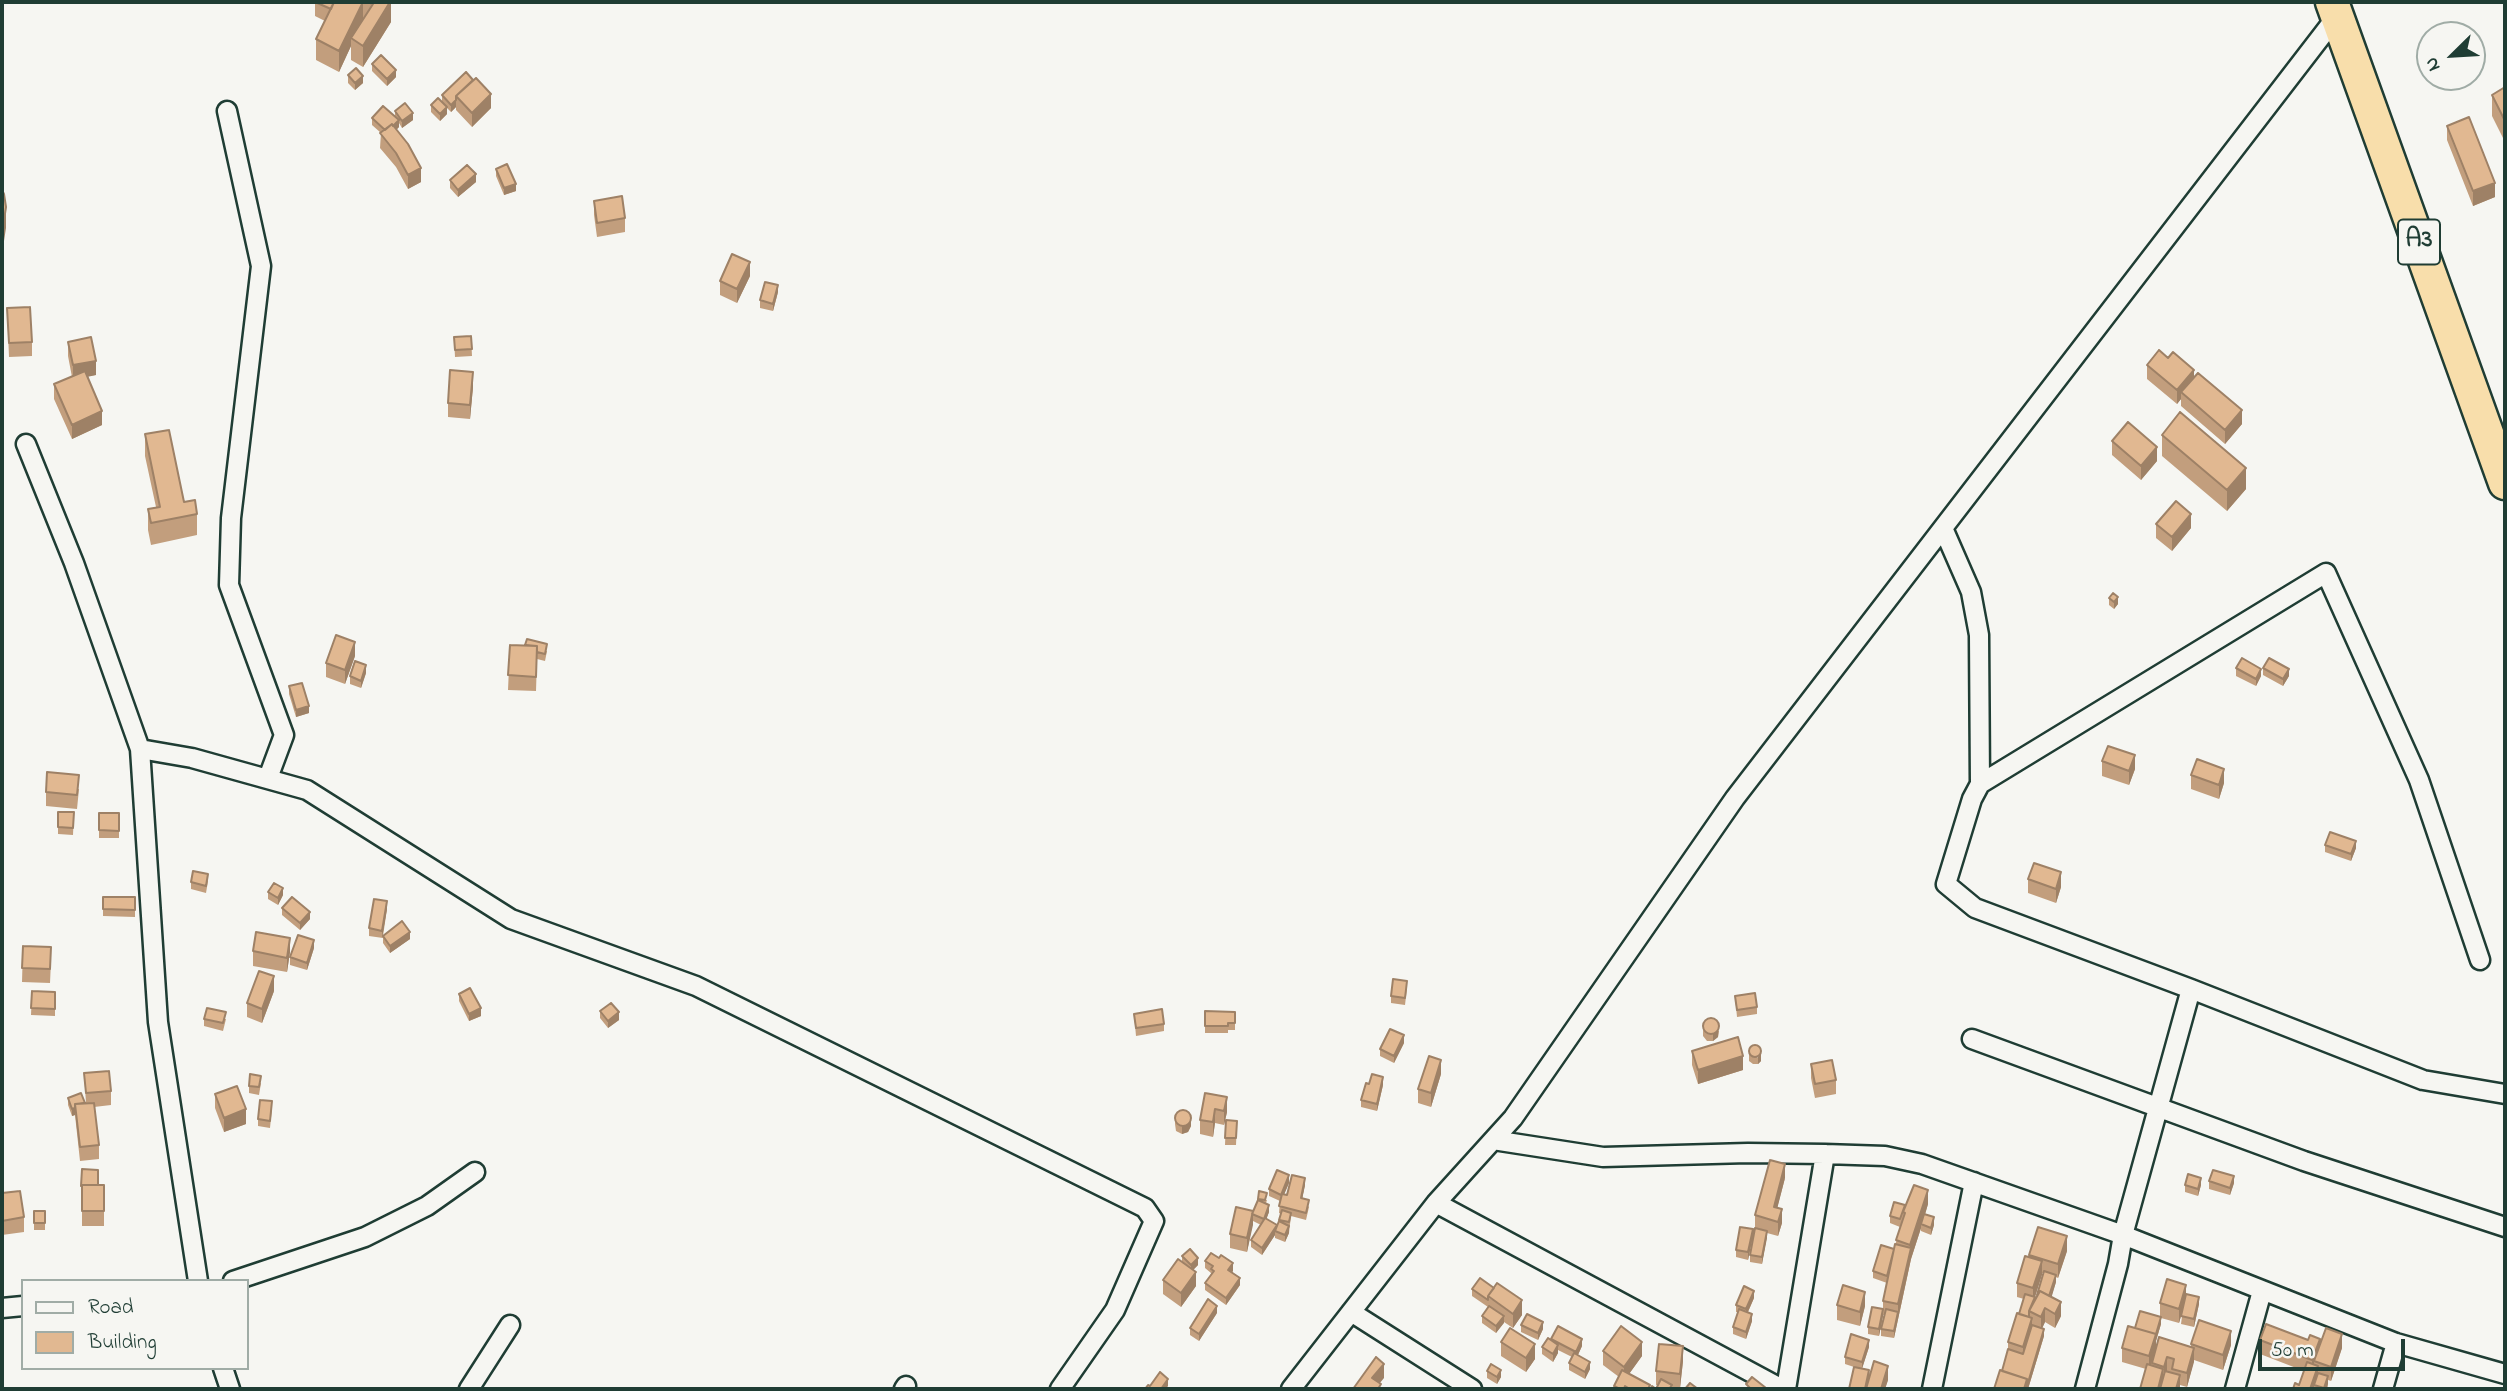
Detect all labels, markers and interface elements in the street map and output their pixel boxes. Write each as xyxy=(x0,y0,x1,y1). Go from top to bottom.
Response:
north arrow xyxy=(2416,21,2486,91)
text: N xyxy=(2418,53,2448,75)
road number: A3 xyxy=(2398,219,2440,264)
legend xyxy=(21,1279,248,1370)
text: Road xyxy=(88,1293,134,1323)
scale bar xyxy=(2262,1324,2409,1368)
text: Building xyxy=(88,1328,157,1358)
text: 50 m xyxy=(2271,1336,2314,1366)

